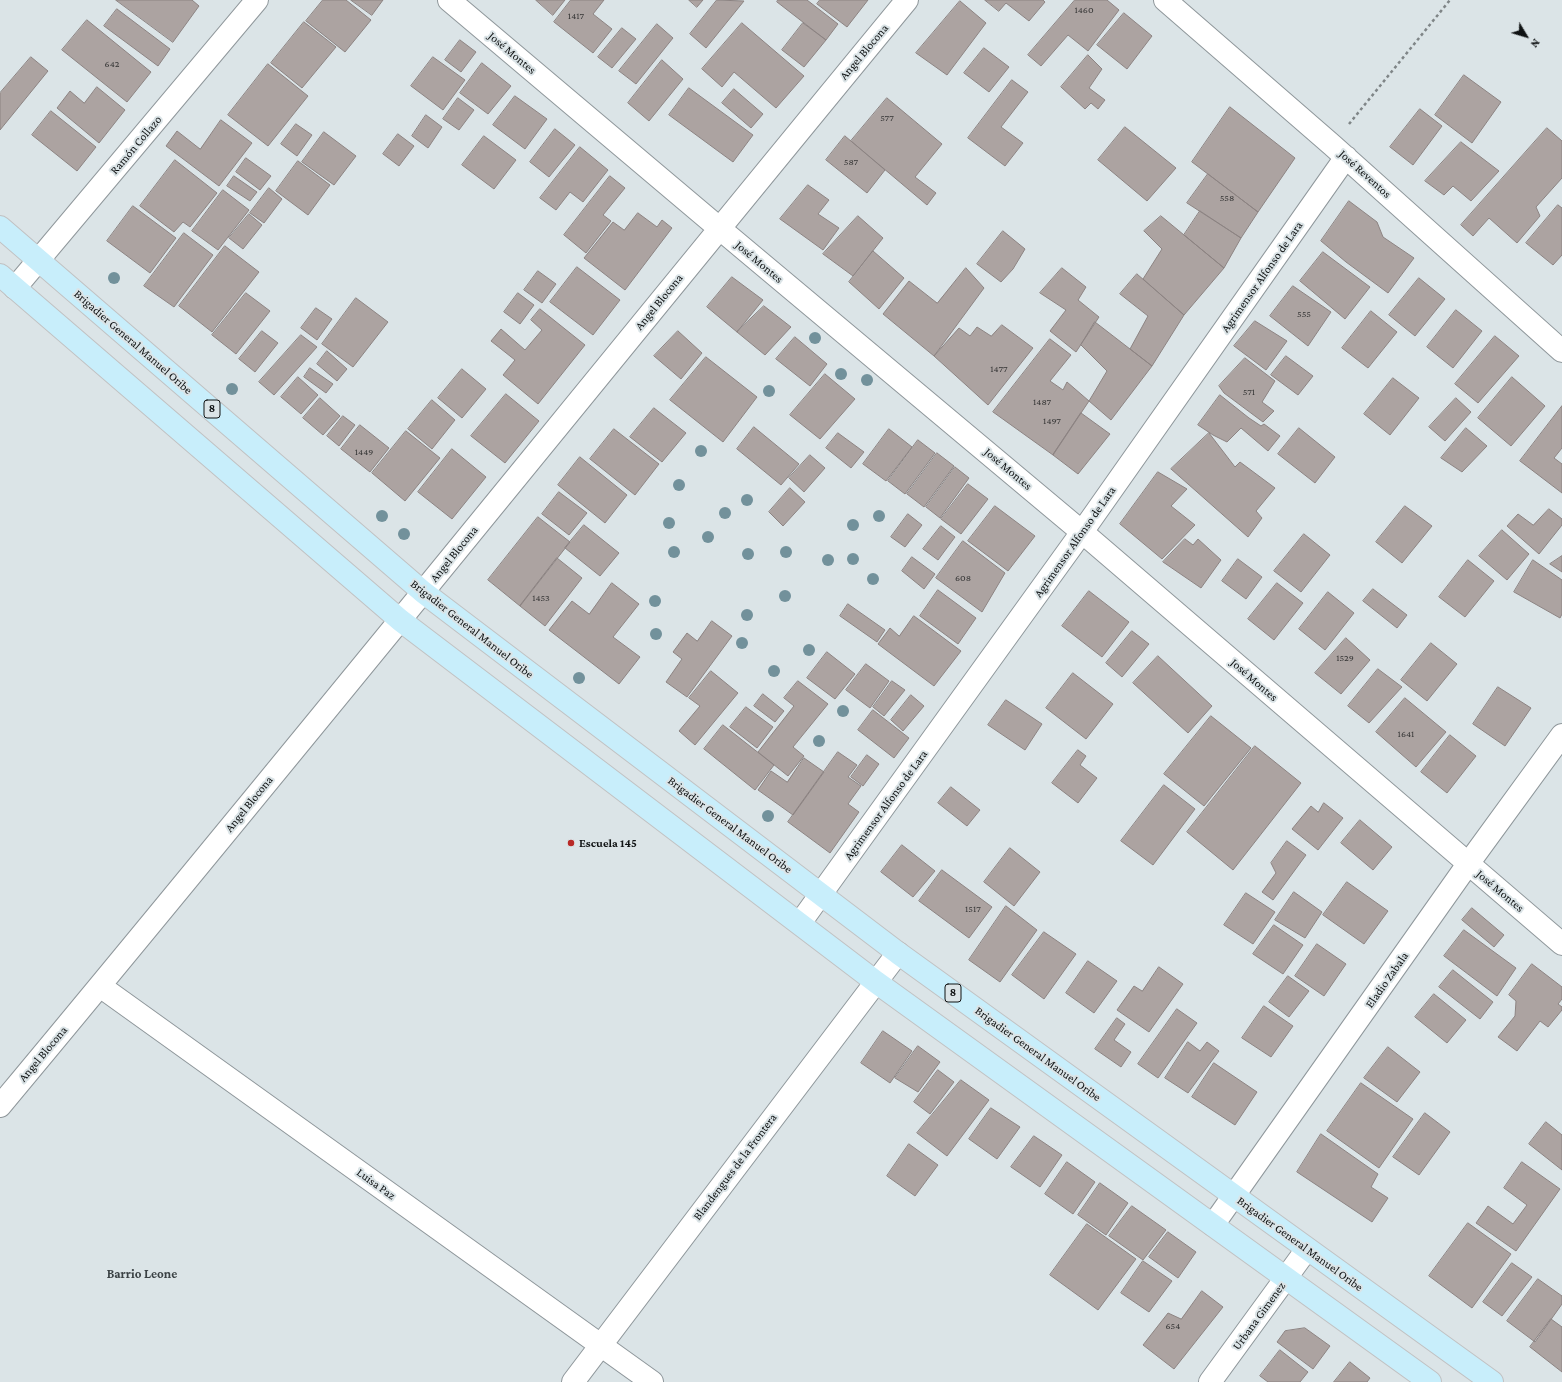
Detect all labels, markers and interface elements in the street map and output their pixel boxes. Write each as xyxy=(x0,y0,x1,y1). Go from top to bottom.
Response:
house number: 1460 xyxy=(1074,4,1094,16)
house number: 1417 xyxy=(568,10,584,22)
north arrow xyxy=(1506,16,1546,56)
street label: Angel Blocona xyxy=(837,21,891,83)
street label: José Montes xyxy=(485,29,539,77)
text: N xyxy=(1528,37,1542,50)
house number: 642 xyxy=(105,58,119,70)
house number: 577 xyxy=(880,112,894,124)
street label: Ramón Collazo xyxy=(107,113,165,177)
street label: José Reventos xyxy=(1336,147,1394,201)
house number: 587 xyxy=(844,156,858,168)
house number: 558 xyxy=(1220,192,1234,204)
street label: Agrimensor Alfonso de Lara xyxy=(1218,219,1306,335)
street label: José Montes xyxy=(732,238,786,286)
street label: Angel Blocona xyxy=(632,271,686,333)
street label: Brigadier General Manuel Oribe xyxy=(71,287,195,397)
house number: 555 xyxy=(1297,308,1311,320)
house number: 1477 xyxy=(990,363,1008,375)
house number: 571 xyxy=(1243,386,1255,398)
house number: 1487 xyxy=(1033,396,1051,408)
road number: 8 xyxy=(204,400,220,418)
house number: 1497 xyxy=(1043,415,1061,427)
street label: José Montes xyxy=(981,445,1035,493)
house number: 1449 xyxy=(355,446,373,458)
street label: Agrimensor Alfonso de Lara xyxy=(1031,484,1119,600)
street label: Angel Blocona xyxy=(427,523,481,585)
house number: 608 xyxy=(955,572,971,584)
street label: Brigadier General Manuel Oribe xyxy=(408,577,536,681)
house number: 1453 xyxy=(532,592,550,604)
house number: 1529 xyxy=(1336,652,1354,664)
street label: José Montes xyxy=(1227,656,1281,704)
house number: 1641 xyxy=(1398,728,1414,740)
street label: Agrimensor Alfonso de Lara xyxy=(841,747,931,863)
street label: Angel Blocona xyxy=(222,773,276,835)
street label: Brigadier General Manuel Oribe xyxy=(665,774,795,876)
place label: Escuela 145 xyxy=(579,836,637,850)
marker: Escuela 145 xyxy=(566,838,576,848)
street label: José Montes xyxy=(1473,867,1527,915)
house number: 1517 xyxy=(965,903,981,915)
street label: Eladio Zabala xyxy=(1362,949,1412,1011)
road number: 8 xyxy=(945,984,961,1002)
street label: Brigadier General Manuel Oribe xyxy=(972,1004,1104,1104)
street label: Angel Blocona xyxy=(16,1023,70,1085)
street label: Blandengues de la Frontera xyxy=(690,1111,780,1223)
street label: Luisa Paz xyxy=(354,1165,398,1203)
street label: Brigadier General Manuel Oribe xyxy=(1234,1194,1366,1294)
district label: Barrio Leone xyxy=(107,1266,177,1282)
street label: Urbana Gimenez xyxy=(1230,1279,1288,1353)
house number: 654 xyxy=(1166,1320,1180,1332)

